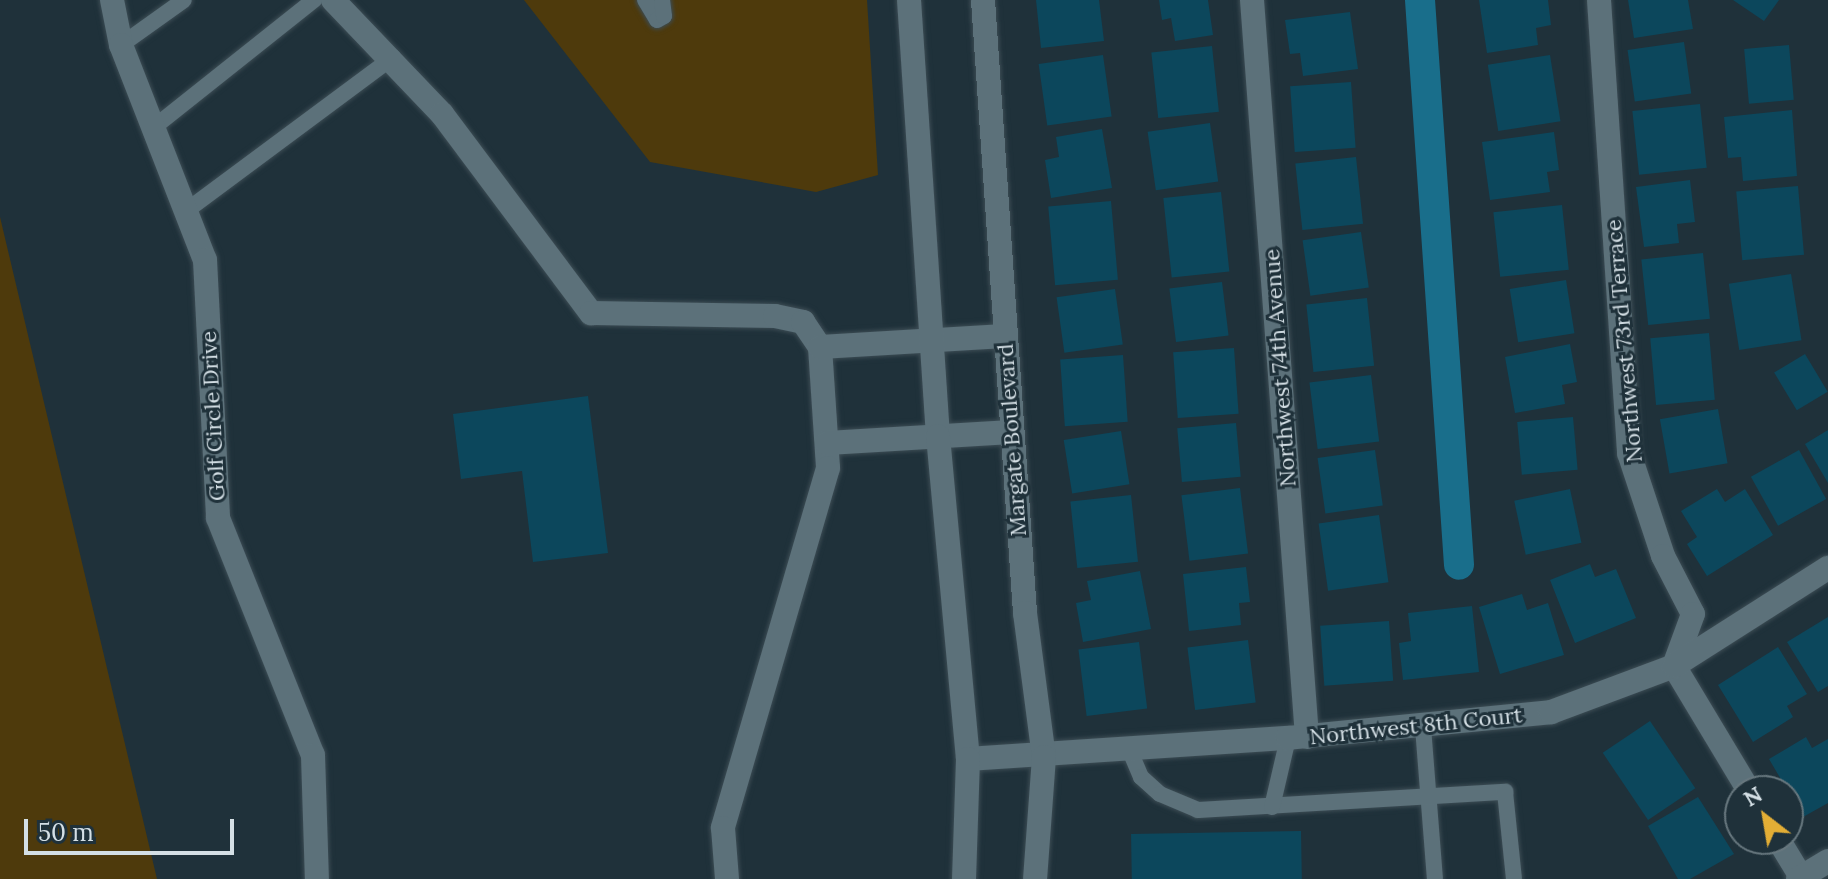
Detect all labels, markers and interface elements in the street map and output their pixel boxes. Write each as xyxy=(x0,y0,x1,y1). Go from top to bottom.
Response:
street label: Northwest 73rd Terrace xyxy=(1600,218,1648,464)
street label: Northwest 74th Avenue xyxy=(1259,248,1301,488)
street label: Golf Circle Drive xyxy=(195,330,231,502)
street label: Margate Boulevard xyxy=(992,343,1032,537)
street label: Northwest 8th Court xyxy=(1308,702,1524,750)
north arrow xyxy=(1724,775,1804,855)
text: N xyxy=(1738,780,1767,813)
scale bar xyxy=(28,803,238,853)
text: 50 m xyxy=(38,817,94,848)

